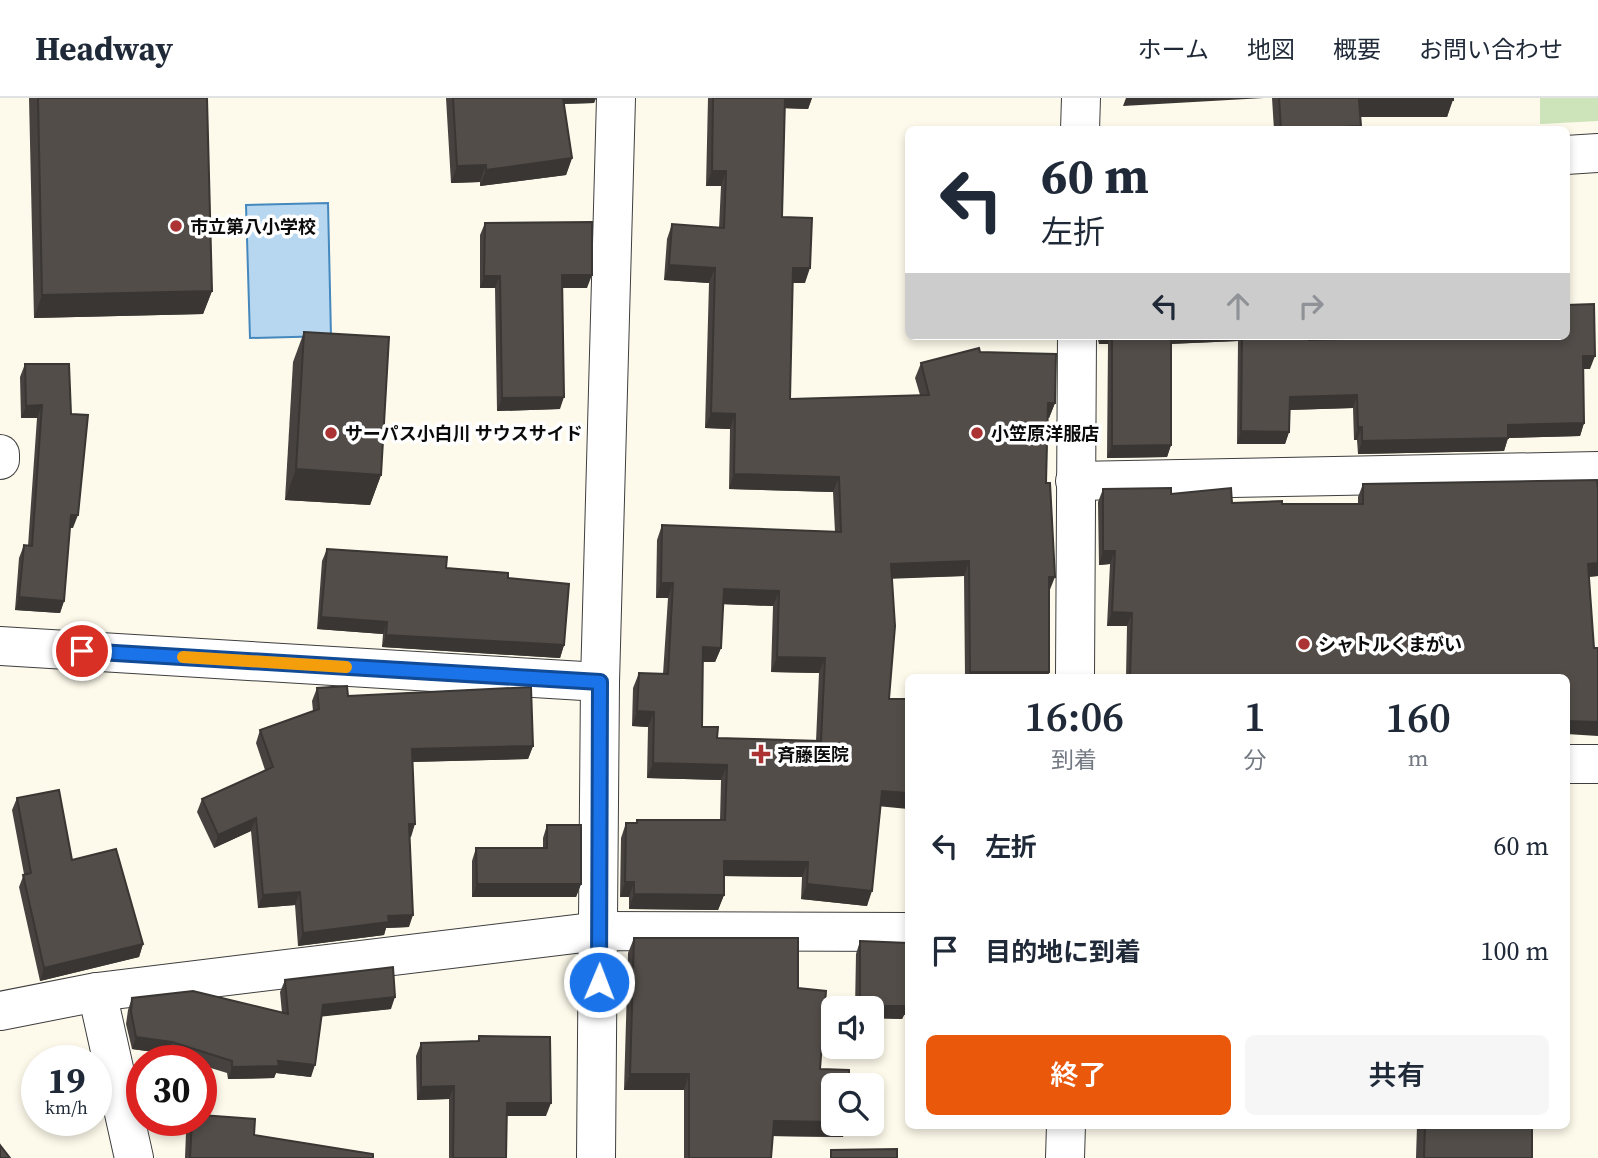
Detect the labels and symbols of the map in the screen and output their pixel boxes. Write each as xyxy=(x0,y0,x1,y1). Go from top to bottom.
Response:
place label: 市立第八小学校 xyxy=(190,214,316,239)
marker: 市立第八小学校 xyxy=(168,218,184,234)
place label: サーパス小白川 サウスサイド xyxy=(345,421,583,446)
place label: 小笠原洋服店 xyxy=(991,421,1099,446)
marker: サーパス小白川 サウスサイド xyxy=(323,425,339,441)
marker: 小笠原洋服店 xyxy=(969,425,985,441)
pin xyxy=(52,621,112,681)
place label: シャトルくまがい xyxy=(1318,632,1462,657)
marker: シャトルくまがい xyxy=(1296,636,1312,652)
place label: 斉藤医院 xyxy=(777,742,849,767)
marker: 斉藤医院 xyxy=(751,744,771,764)
position arrow xyxy=(562,945,636,1019)
speed limit sign: 30 xyxy=(126,1045,217,1136)

